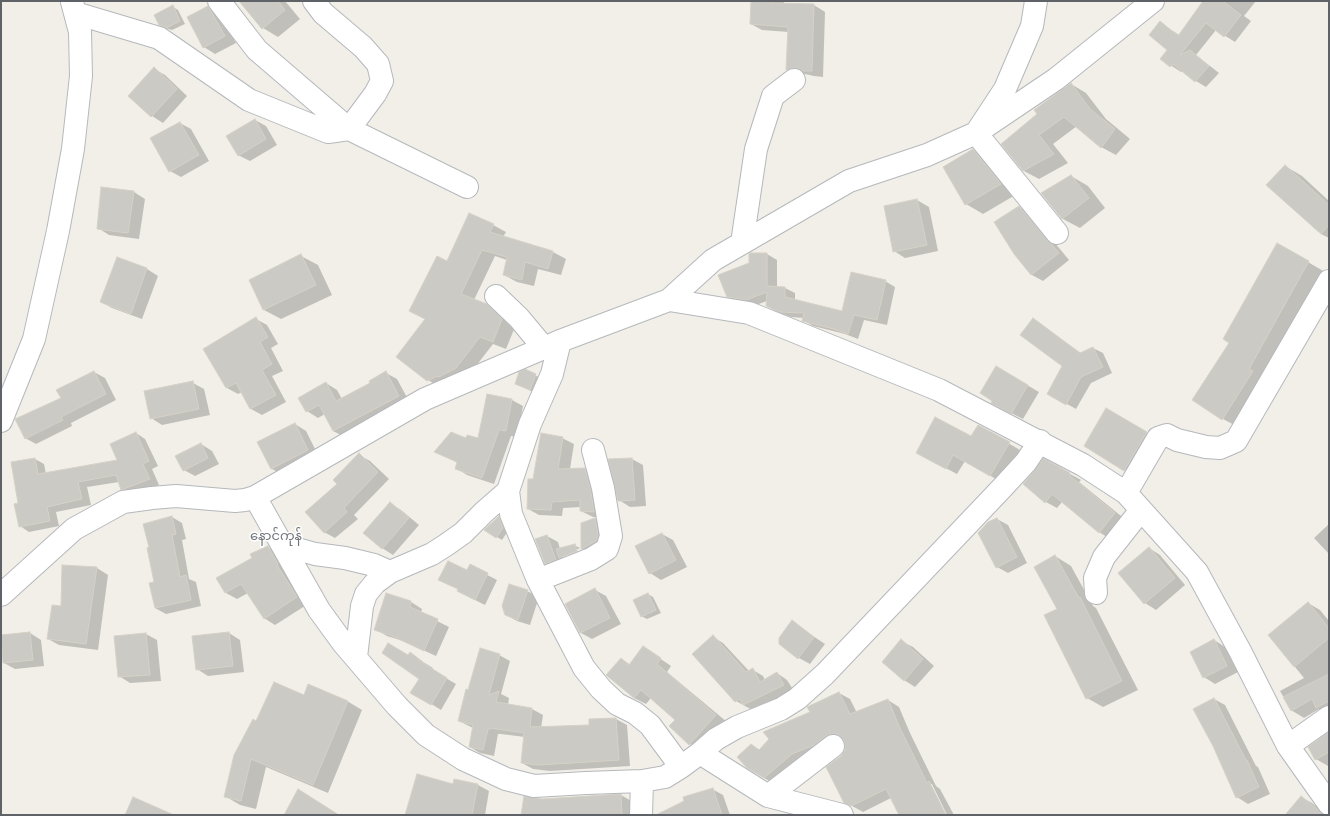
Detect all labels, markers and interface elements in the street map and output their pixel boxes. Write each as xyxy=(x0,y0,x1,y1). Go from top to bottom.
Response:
district label: နောင်ကုန် xyxy=(250,528,302,544)

